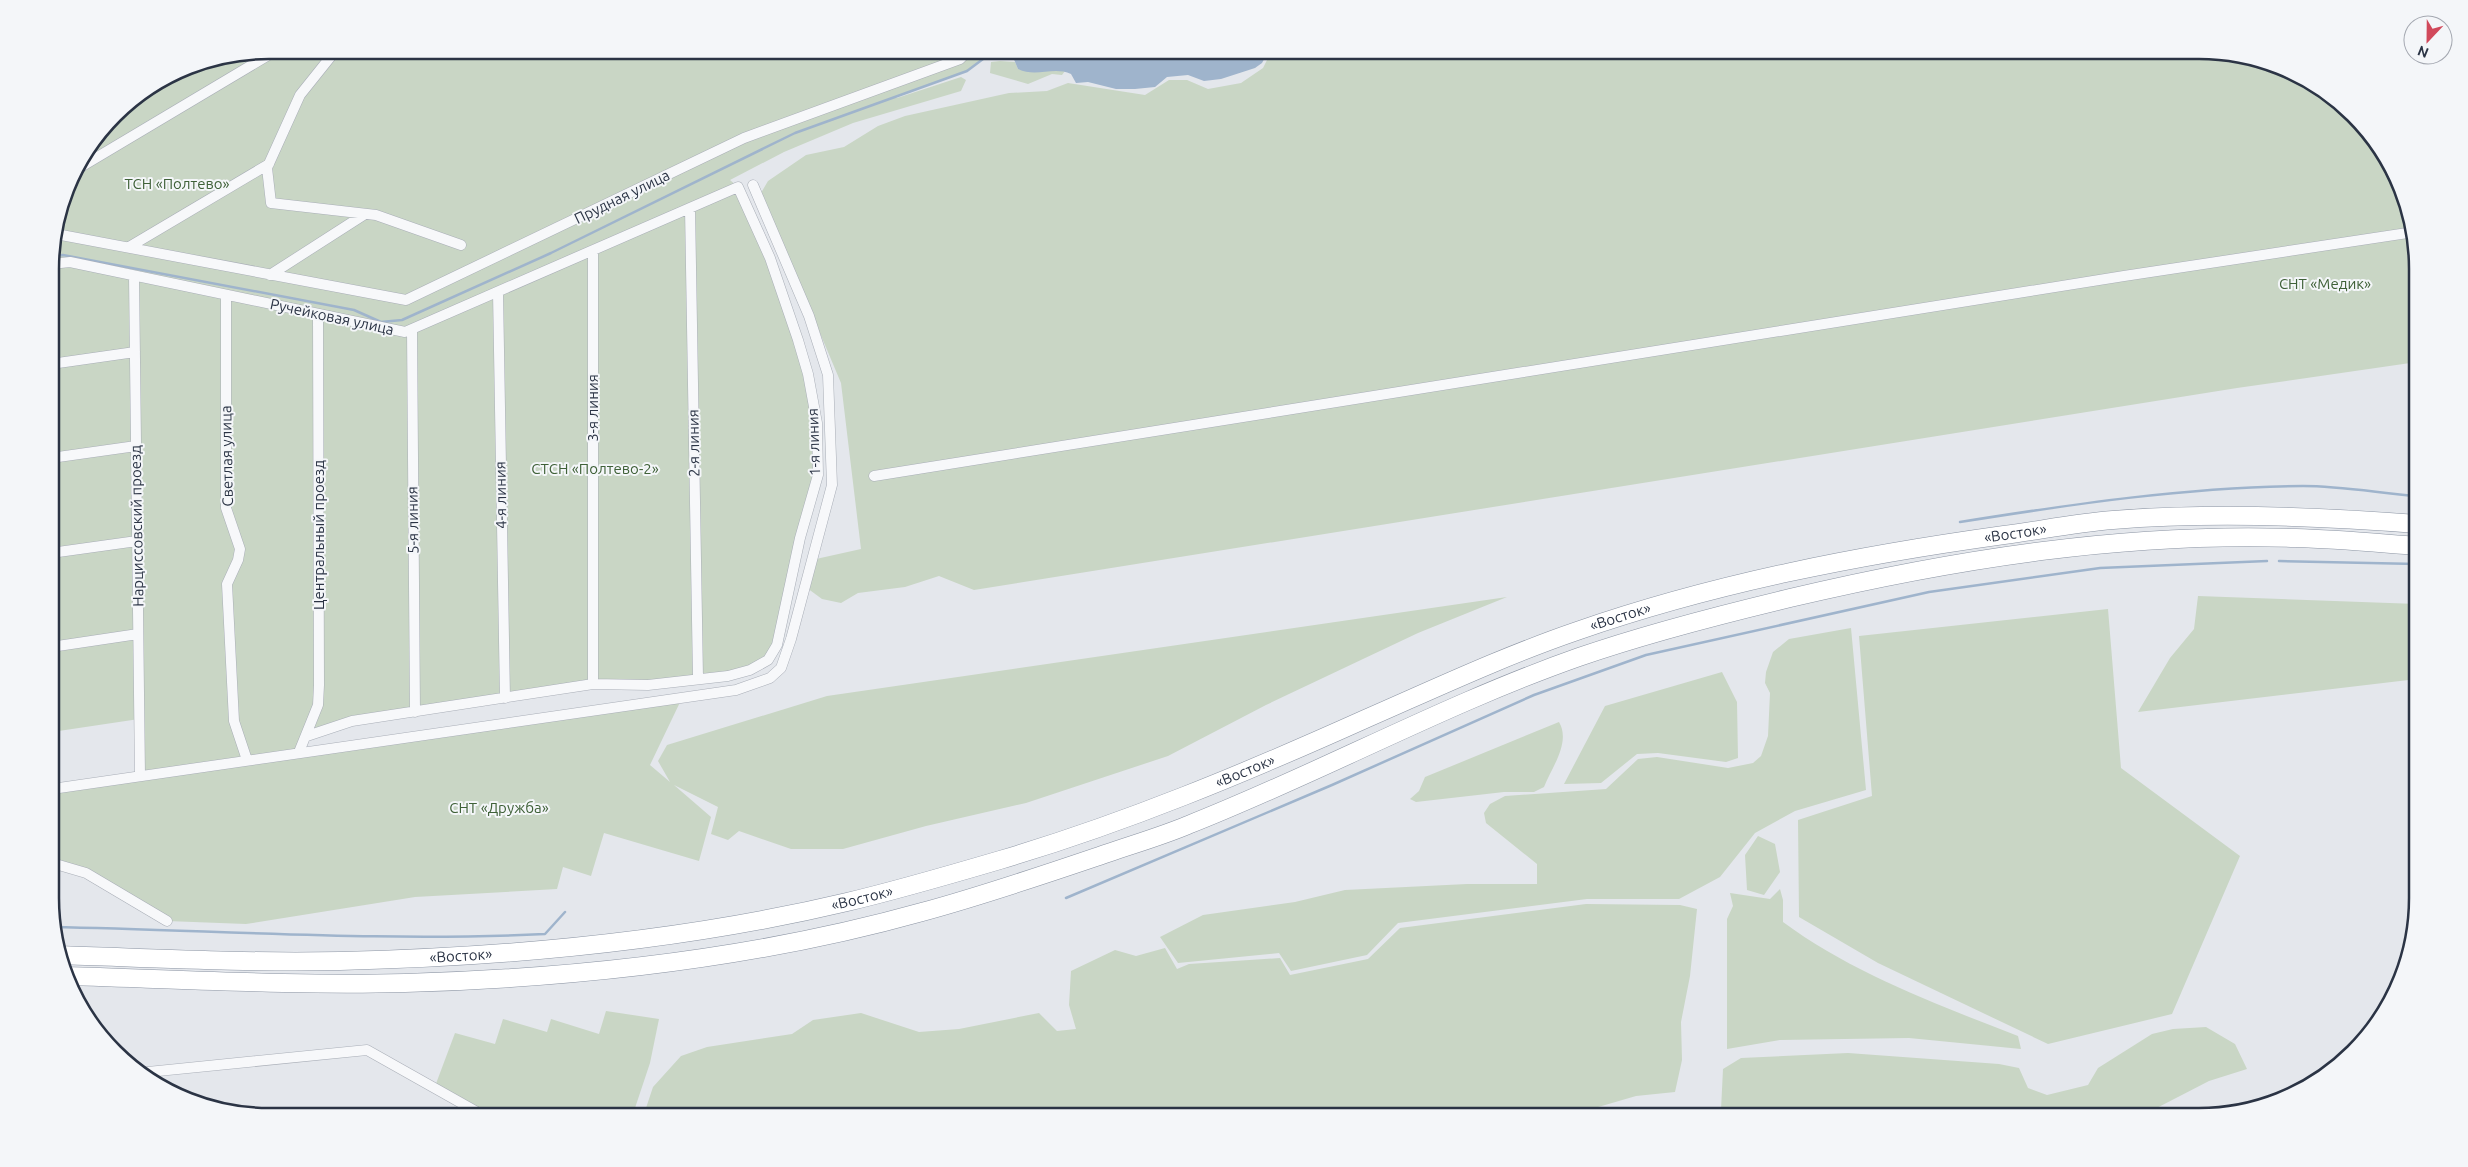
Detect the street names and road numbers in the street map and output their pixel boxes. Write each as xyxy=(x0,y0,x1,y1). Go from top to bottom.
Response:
street label: Прудная улица xyxy=(571,166,672,227)
street label: Ручейковая улица xyxy=(269,295,396,338)
street label: 3-я линия xyxy=(584,374,601,442)
street label: Светлая улица xyxy=(217,405,236,507)
street label: 1-я линия xyxy=(804,408,823,476)
street label: 2-я линия xyxy=(684,409,703,477)
street label: Нарциссовский проезд xyxy=(127,445,146,607)
street label: Центральный проезд xyxy=(310,460,327,610)
street label: 4-я линия xyxy=(491,461,510,529)
street label: 5-я линия xyxy=(403,486,422,554)
street label: «Восток» xyxy=(1983,520,2048,546)
street label: «Восток» xyxy=(1588,599,1653,634)
street label: «Восток» xyxy=(1213,751,1277,791)
street label: «Восток» xyxy=(830,882,895,913)
street label: «Восток» xyxy=(429,945,493,966)

